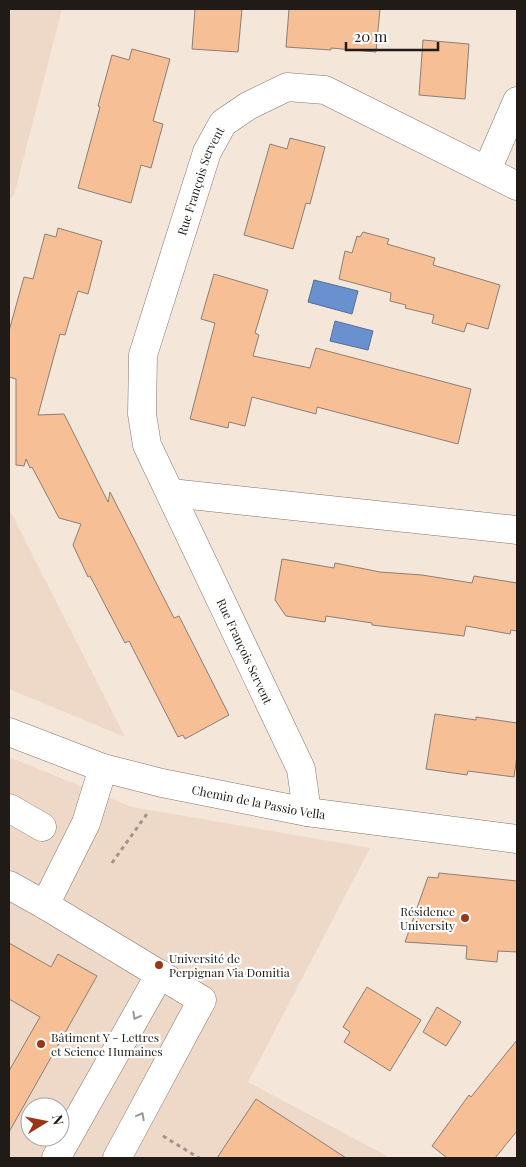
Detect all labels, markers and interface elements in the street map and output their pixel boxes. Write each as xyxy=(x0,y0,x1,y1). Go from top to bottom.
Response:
scale bar xyxy=(346,20,438,52)
text: 20 m xyxy=(354,26,388,46)
street label: Rue François Servent xyxy=(173,123,228,237)
street label: Rue François Servent xyxy=(214,596,277,707)
street label: Chemin de la Passio Vella xyxy=(190,781,326,822)
place label: Résidence University xyxy=(400,903,455,933)
marker: Résidence University xyxy=(459,912,471,924)
place label: Université de Perpignan Via Domitia xyxy=(169,950,290,980)
marker: Université de Perpignan Via Domitia xyxy=(153,959,165,971)
one-way arrow xyxy=(132,1011,142,1020)
place label: Bâtiment Y - Lettres et Science Humaines xyxy=(51,1029,163,1059)
marker: Bâtiment Y - Lettres et Science Humaines xyxy=(35,1038,47,1050)
north arrow xyxy=(20,1097,70,1147)
one-way arrow xyxy=(135,1112,145,1121)
text: N xyxy=(48,1113,69,1126)

